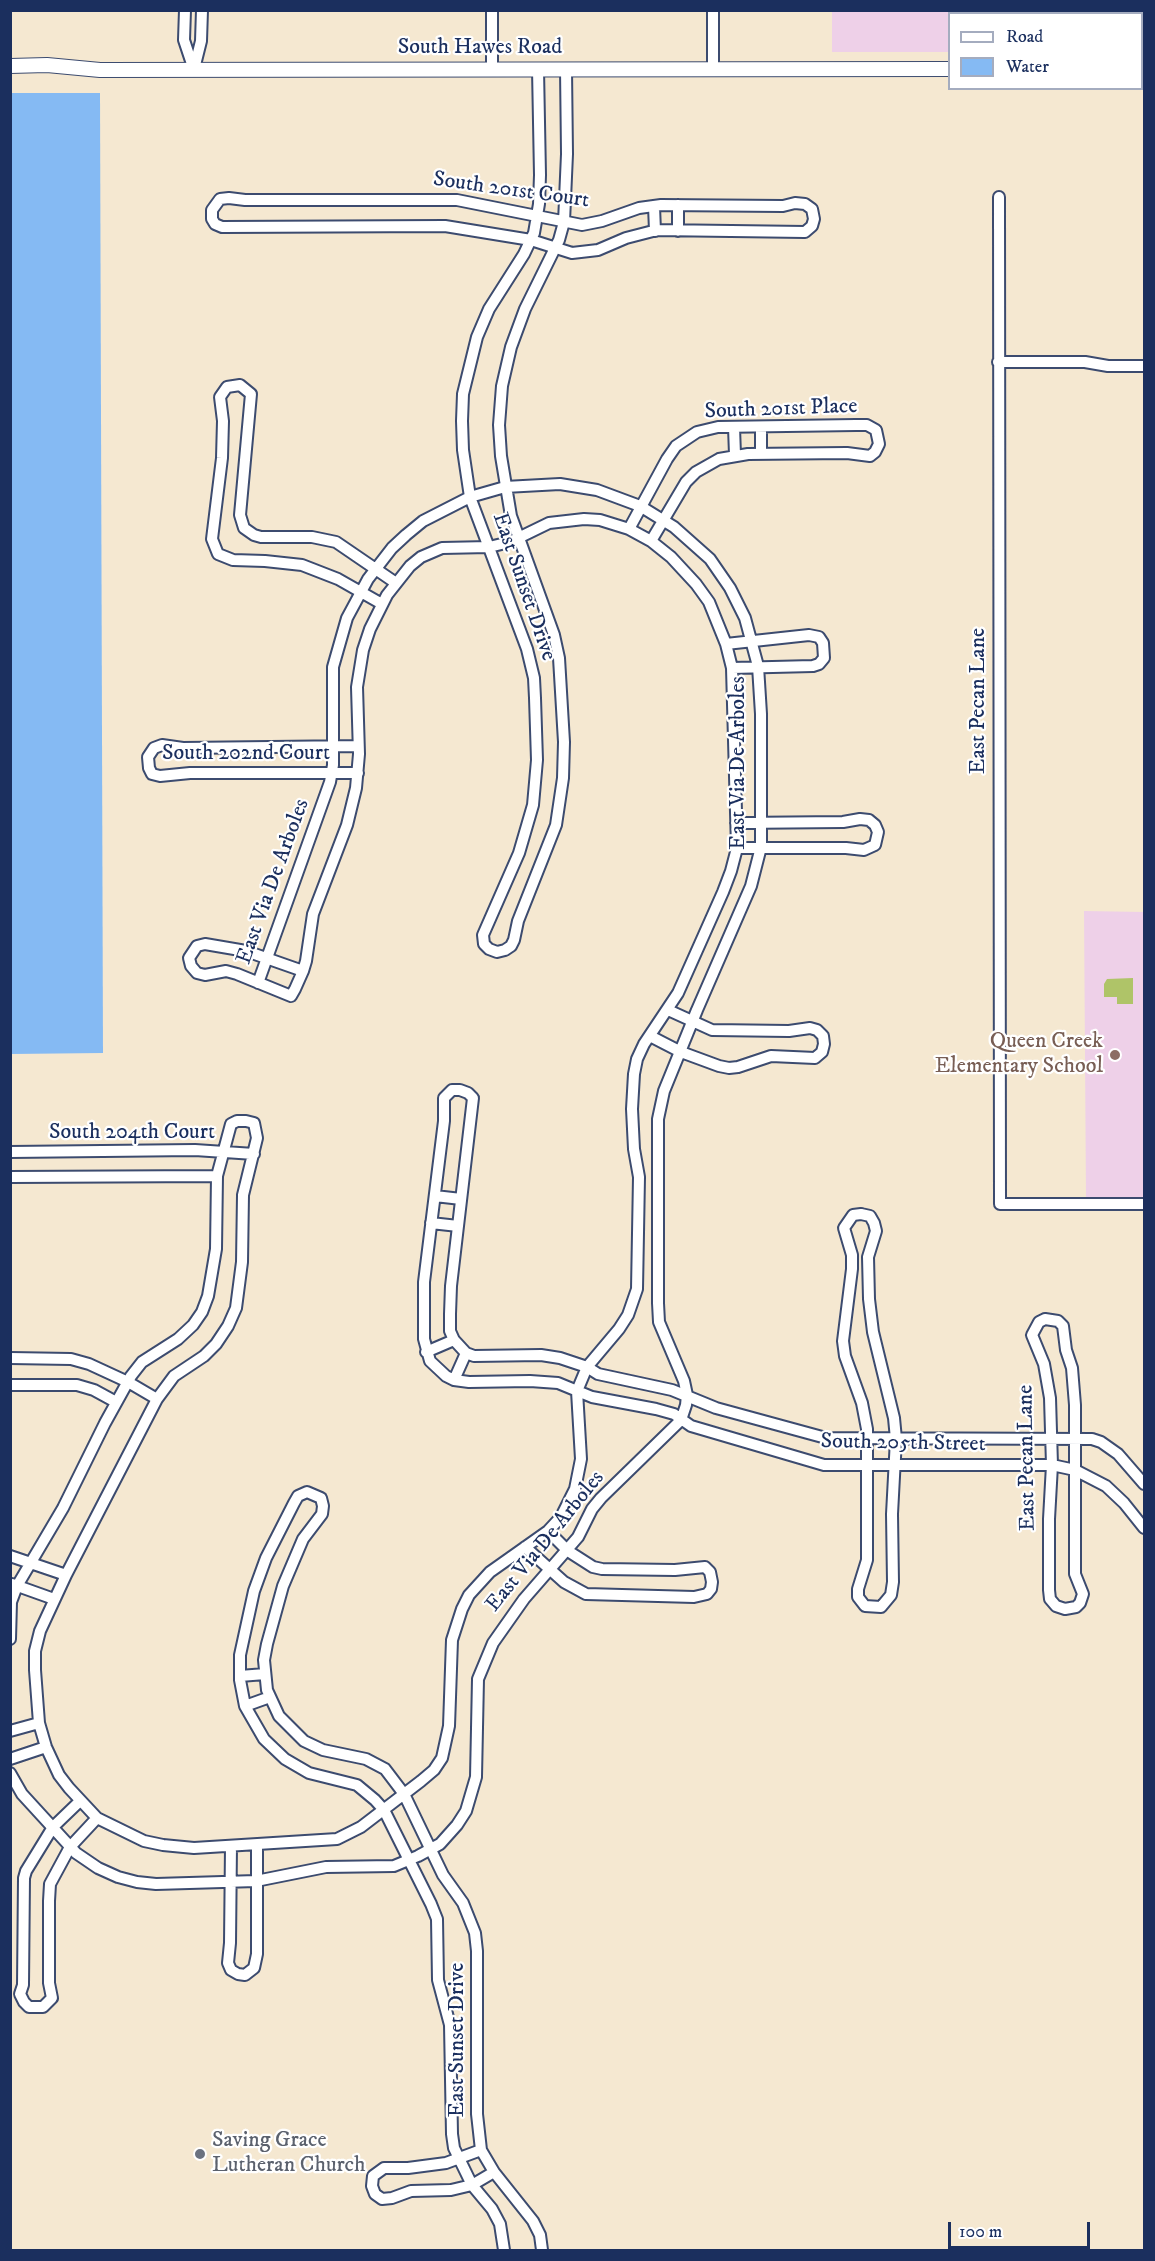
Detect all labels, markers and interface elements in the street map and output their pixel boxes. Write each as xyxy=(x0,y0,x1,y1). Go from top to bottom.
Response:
legend xyxy=(948,12,1143,90)
text: Road xyxy=(1006,26,1043,48)
street label: South Hawes Road xyxy=(398,35,562,61)
text: Water xyxy=(1006,56,1049,78)
street label: South 201st Court xyxy=(431,167,591,215)
street label: South 201st Place xyxy=(704,394,858,426)
street label: East Sunset Drive xyxy=(485,509,561,665)
street label: East Pecan Lane xyxy=(966,628,992,774)
street label: East Via De Arboles xyxy=(726,676,752,850)
street label: South 202nd Court xyxy=(162,741,330,767)
street label: East Via De Arboles xyxy=(232,796,316,968)
place label: Queen Creek Elementary School xyxy=(935,1029,1103,1080)
marker: Queen Creek Elementary School xyxy=(1108,1048,1122,1062)
street label: South 204th Court xyxy=(49,1120,215,1146)
street label: East Pecan Lane xyxy=(1014,1385,1042,1531)
street label: South 205th Street xyxy=(820,1429,986,1459)
street label: East Via De Arboles xyxy=(481,1466,611,1618)
street label: East Sunset Drive xyxy=(445,1963,471,2117)
place label: Saving Grace Lutheran Church xyxy=(212,2128,366,2180)
marker: Saving Grace Lutheran Church xyxy=(193,2147,207,2161)
scale bar xyxy=(951,2210,1094,2248)
text: 100 m xyxy=(959,2221,1002,2243)

